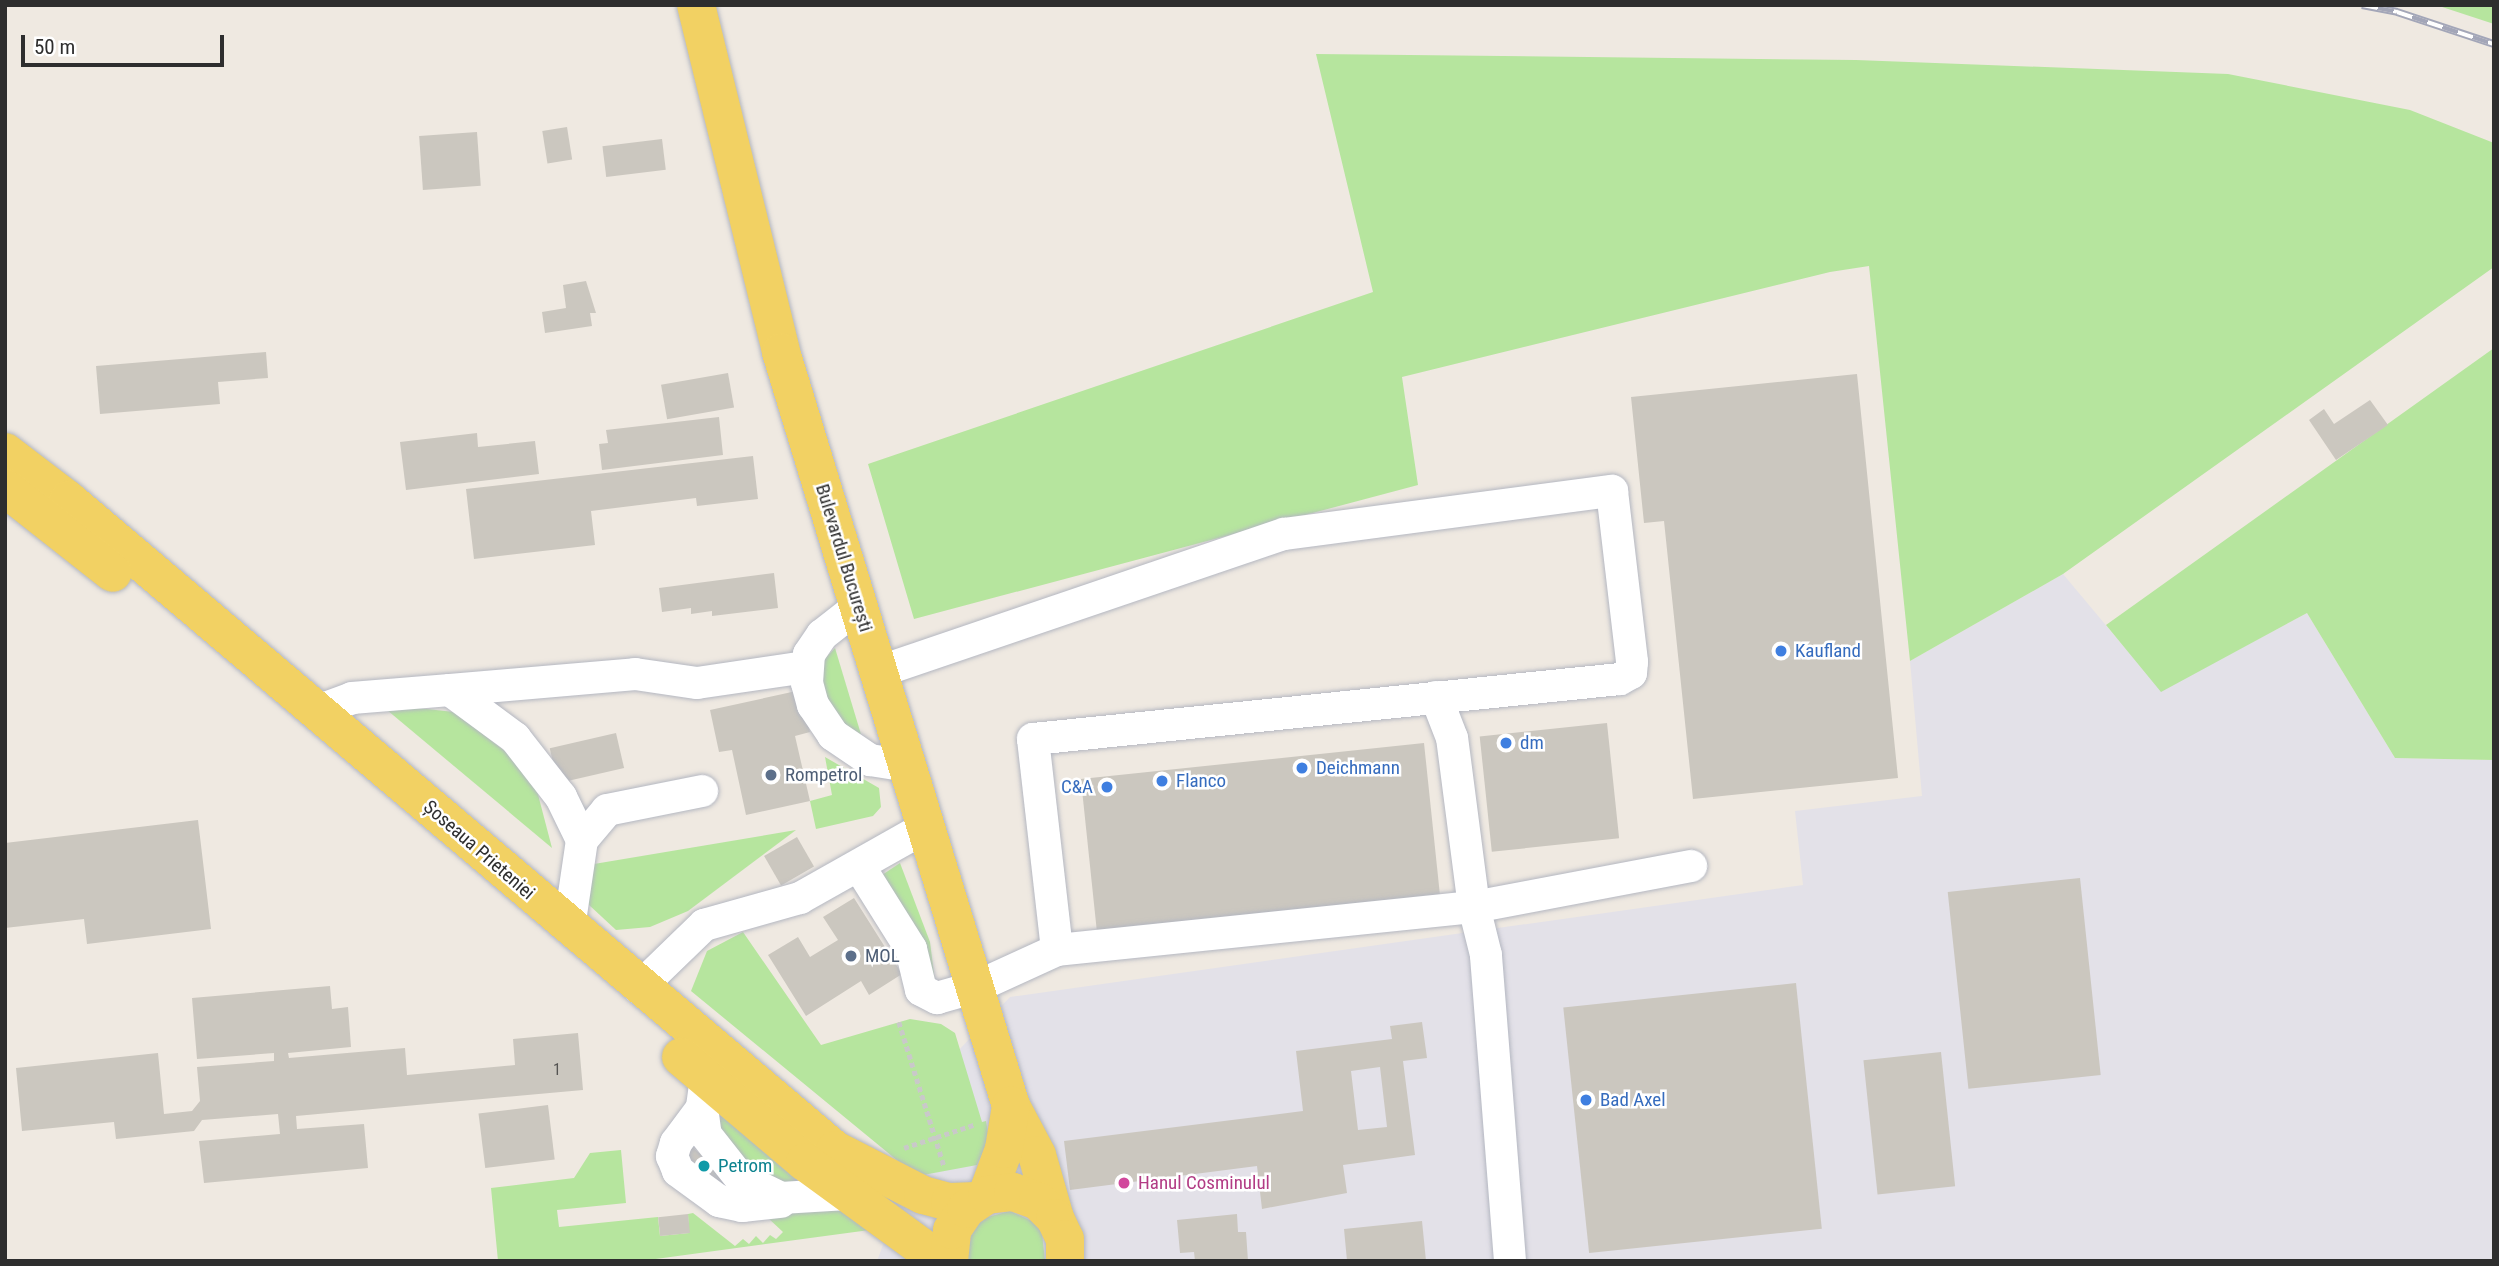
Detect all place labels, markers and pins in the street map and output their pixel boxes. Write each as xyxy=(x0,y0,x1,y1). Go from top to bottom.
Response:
place label: Kaufland xyxy=(1795,640,1861,662)
marker: Kaufland xyxy=(1773,643,1789,659)
place label: dm xyxy=(1520,732,1544,754)
marker: dm xyxy=(1498,735,1514,751)
place label: Deichmann xyxy=(1316,757,1400,779)
marker: Deichmann xyxy=(1294,760,1310,776)
place label: Rompetrol xyxy=(785,764,862,786)
marker: Rompetrol xyxy=(763,767,779,783)
place label: Flanco xyxy=(1176,770,1226,792)
marker: Flanco xyxy=(1154,773,1170,789)
place label: C&A xyxy=(1061,776,1093,798)
marker: C&A xyxy=(1099,779,1115,795)
place label: MOL xyxy=(865,945,900,967)
marker: MOL xyxy=(843,948,859,964)
place label: Bad Axel xyxy=(1600,1089,1666,1111)
marker: Bad Axel xyxy=(1578,1092,1594,1108)
place label: Petrom xyxy=(718,1155,772,1177)
marker: Petrom xyxy=(696,1158,712,1174)
place label: Hanul Cosminulul xyxy=(1138,1172,1270,1194)
marker: Hanul Cosminulul xyxy=(1116,1175,1132,1191)

